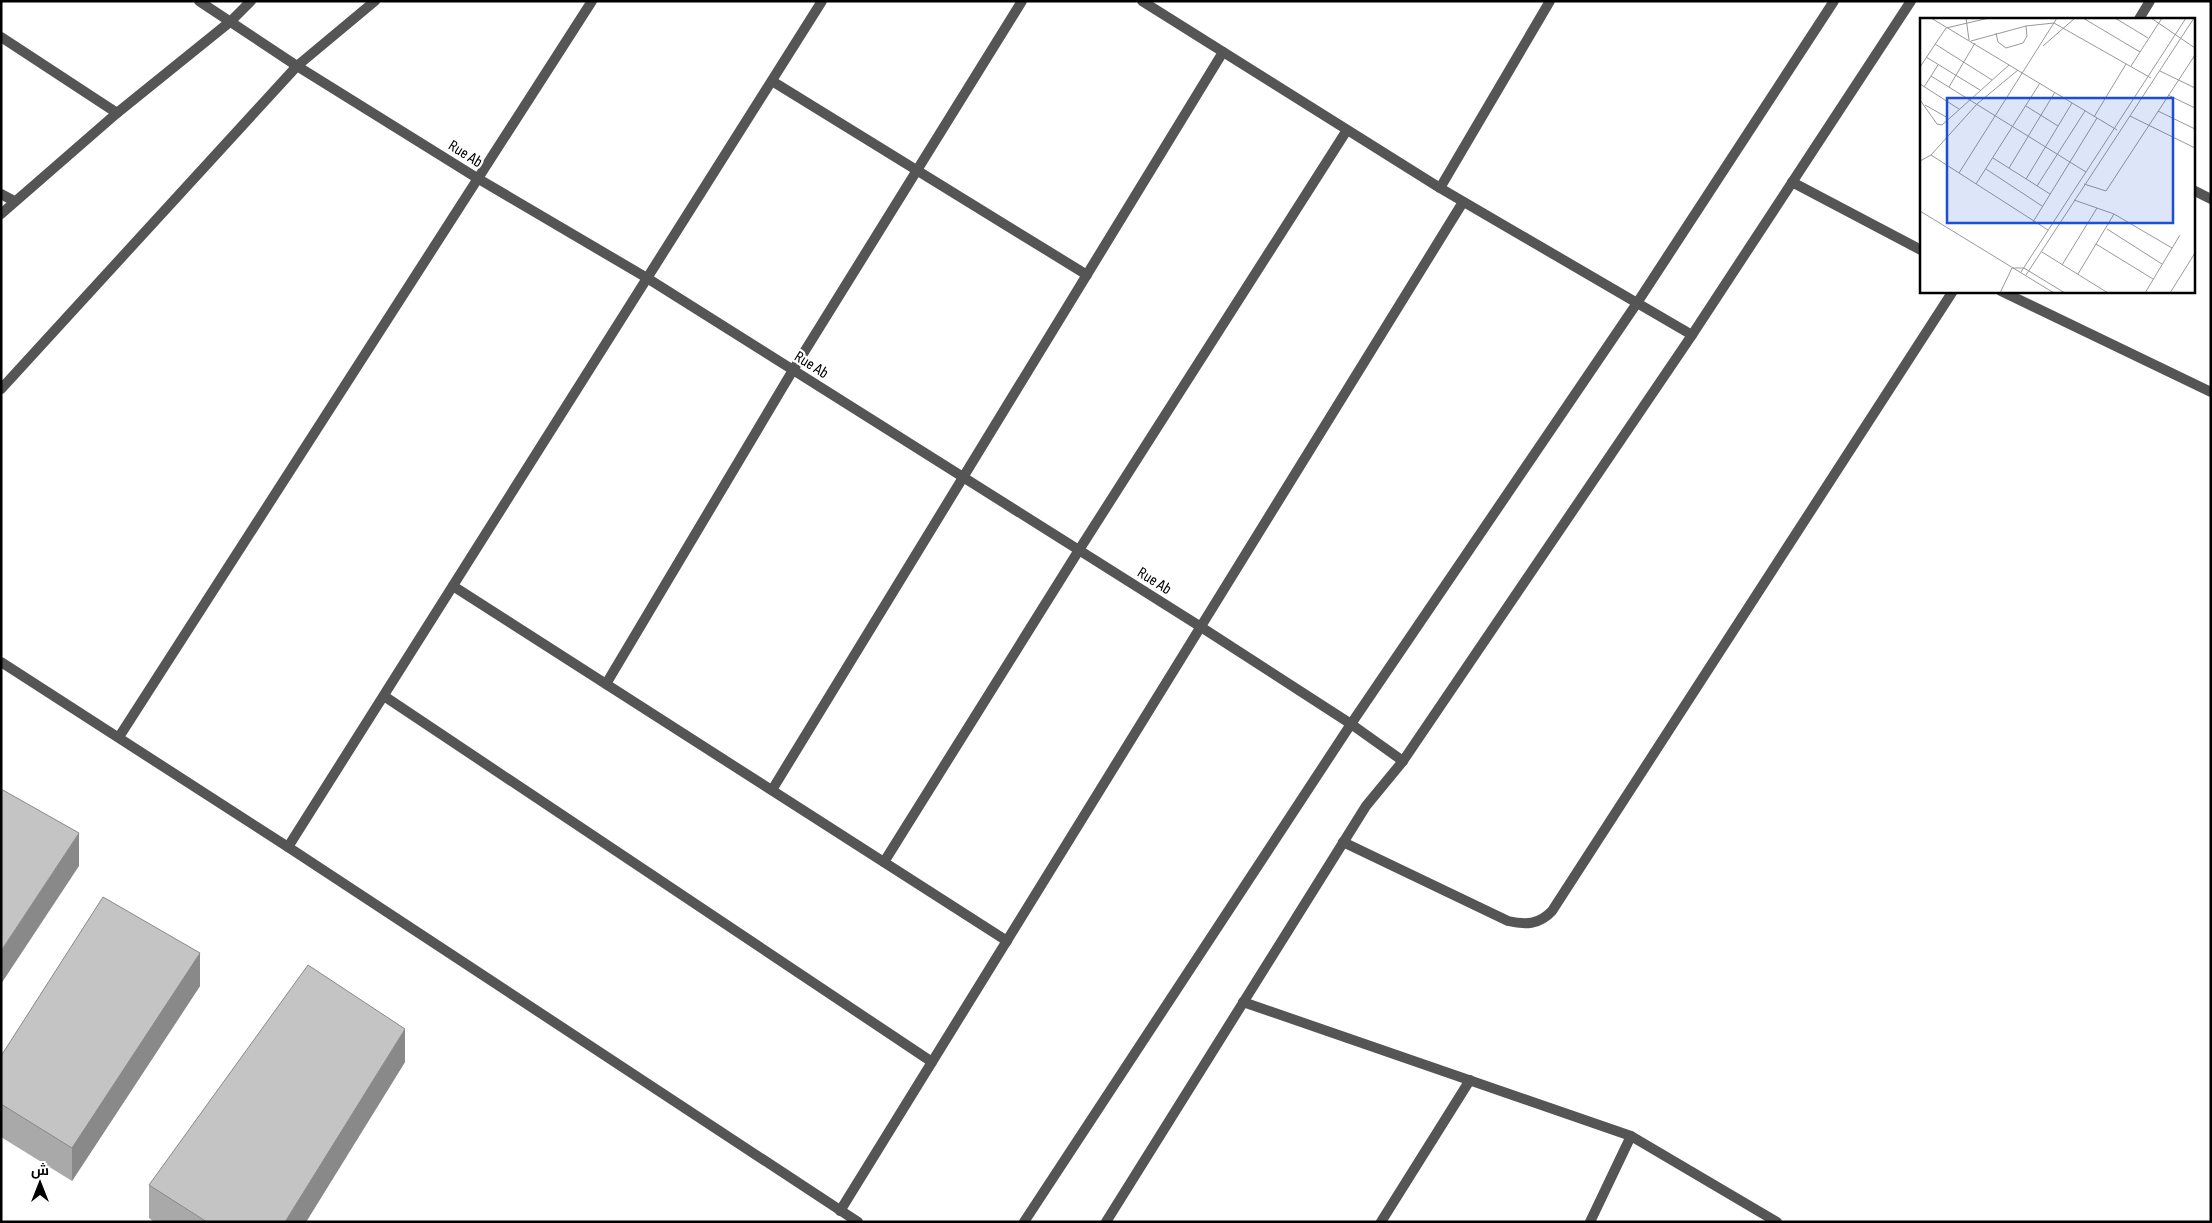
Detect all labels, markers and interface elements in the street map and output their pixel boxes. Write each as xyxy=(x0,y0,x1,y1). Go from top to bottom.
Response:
inset map xyxy=(1920,18,2194,292)
street label: Rue Ab xyxy=(445,136,486,172)
street label: Rue Ab xyxy=(791,347,832,383)
street label: Rue Ab xyxy=(1134,563,1175,599)
north arrow xyxy=(15,1158,65,1208)
text: ش xyxy=(31,1162,49,1179)

